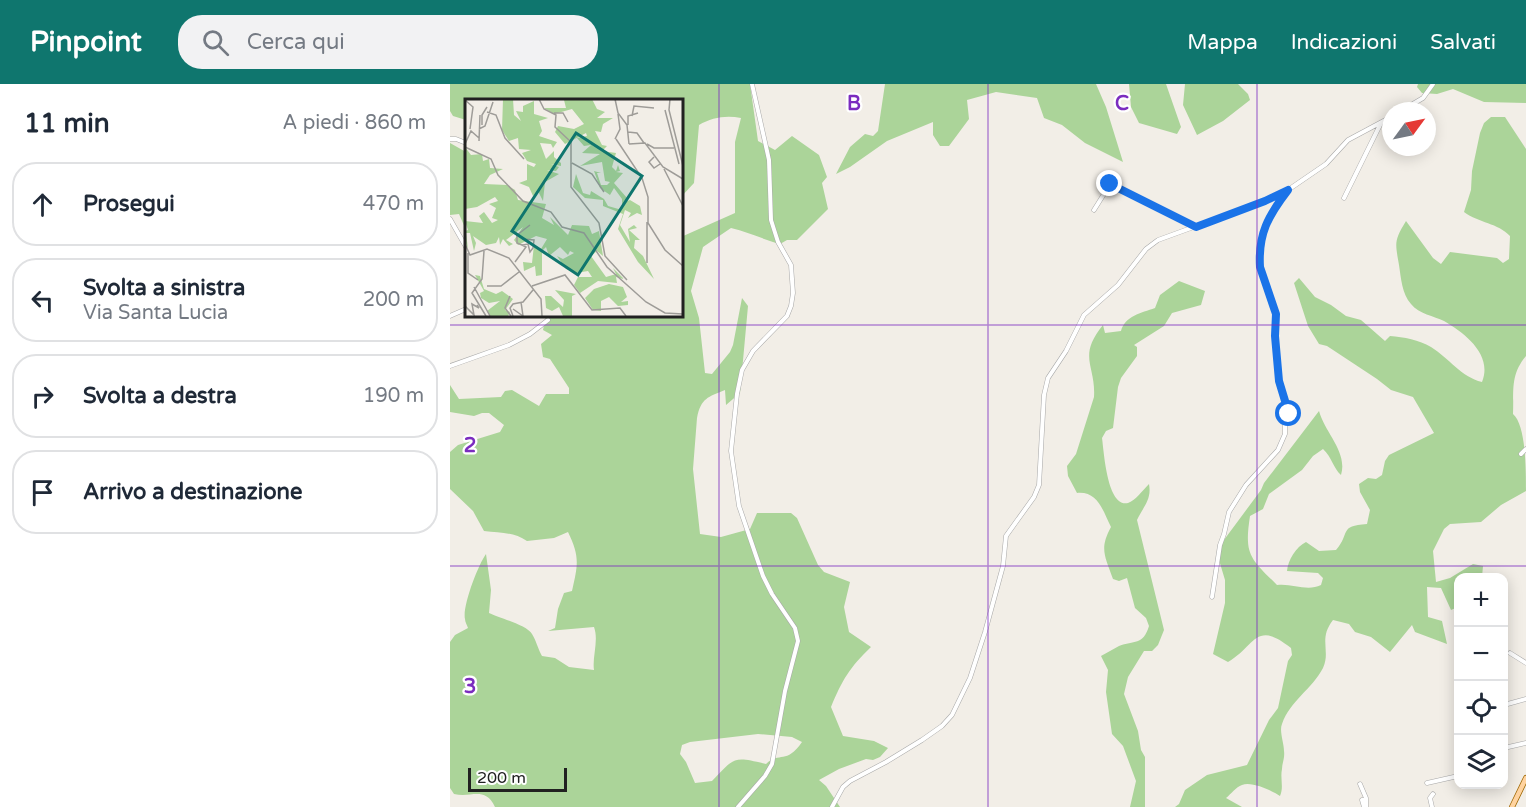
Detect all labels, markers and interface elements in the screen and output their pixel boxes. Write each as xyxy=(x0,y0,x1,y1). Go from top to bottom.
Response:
search box xyxy=(178,15,598,69)
text: Pinpoint xyxy=(30,25,142,59)
icon: search xyxy=(199,26,232,59)
text: Cerca qui xyxy=(247,29,345,55)
text: Mappa xyxy=(1187,30,1258,55)
text: Indicazioni xyxy=(1291,30,1397,55)
text: Salvati xyxy=(1430,30,1496,55)
text: B xyxy=(847,92,861,116)
text: C xyxy=(1115,92,1129,116)
inset map xyxy=(465,99,682,316)
north arrow xyxy=(1382,102,1436,156)
text: 11 min xyxy=(24,108,110,139)
text: A piedi · 860 m xyxy=(283,111,426,135)
route end xyxy=(1096,170,1122,196)
icon: ahead xyxy=(26,188,59,221)
text: Prosegui xyxy=(83,191,175,217)
text: 470 m xyxy=(363,192,424,216)
text: Svolta a sinistra xyxy=(83,275,245,301)
icon: left xyxy=(26,284,59,317)
text: 200 m xyxy=(363,288,424,312)
text: Via Santa Lucia xyxy=(83,301,228,325)
icon: right xyxy=(26,380,59,413)
text: Svolta a destra xyxy=(83,383,237,409)
text: 190 m xyxy=(363,384,424,408)
route start xyxy=(1275,400,1301,426)
text: 2 xyxy=(464,434,476,458)
icon: arrive xyxy=(26,476,59,509)
text: Arrivo a destinazione xyxy=(83,479,302,505)
map controls xyxy=(1454,573,1508,789)
button: + xyxy=(1454,573,1508,627)
button: − xyxy=(1454,627,1508,681)
text: 3 xyxy=(464,675,476,699)
button: locate xyxy=(1454,681,1508,735)
button: layers xyxy=(1454,735,1508,789)
scale bar xyxy=(468,765,567,792)
text: 200 m xyxy=(477,768,526,788)

